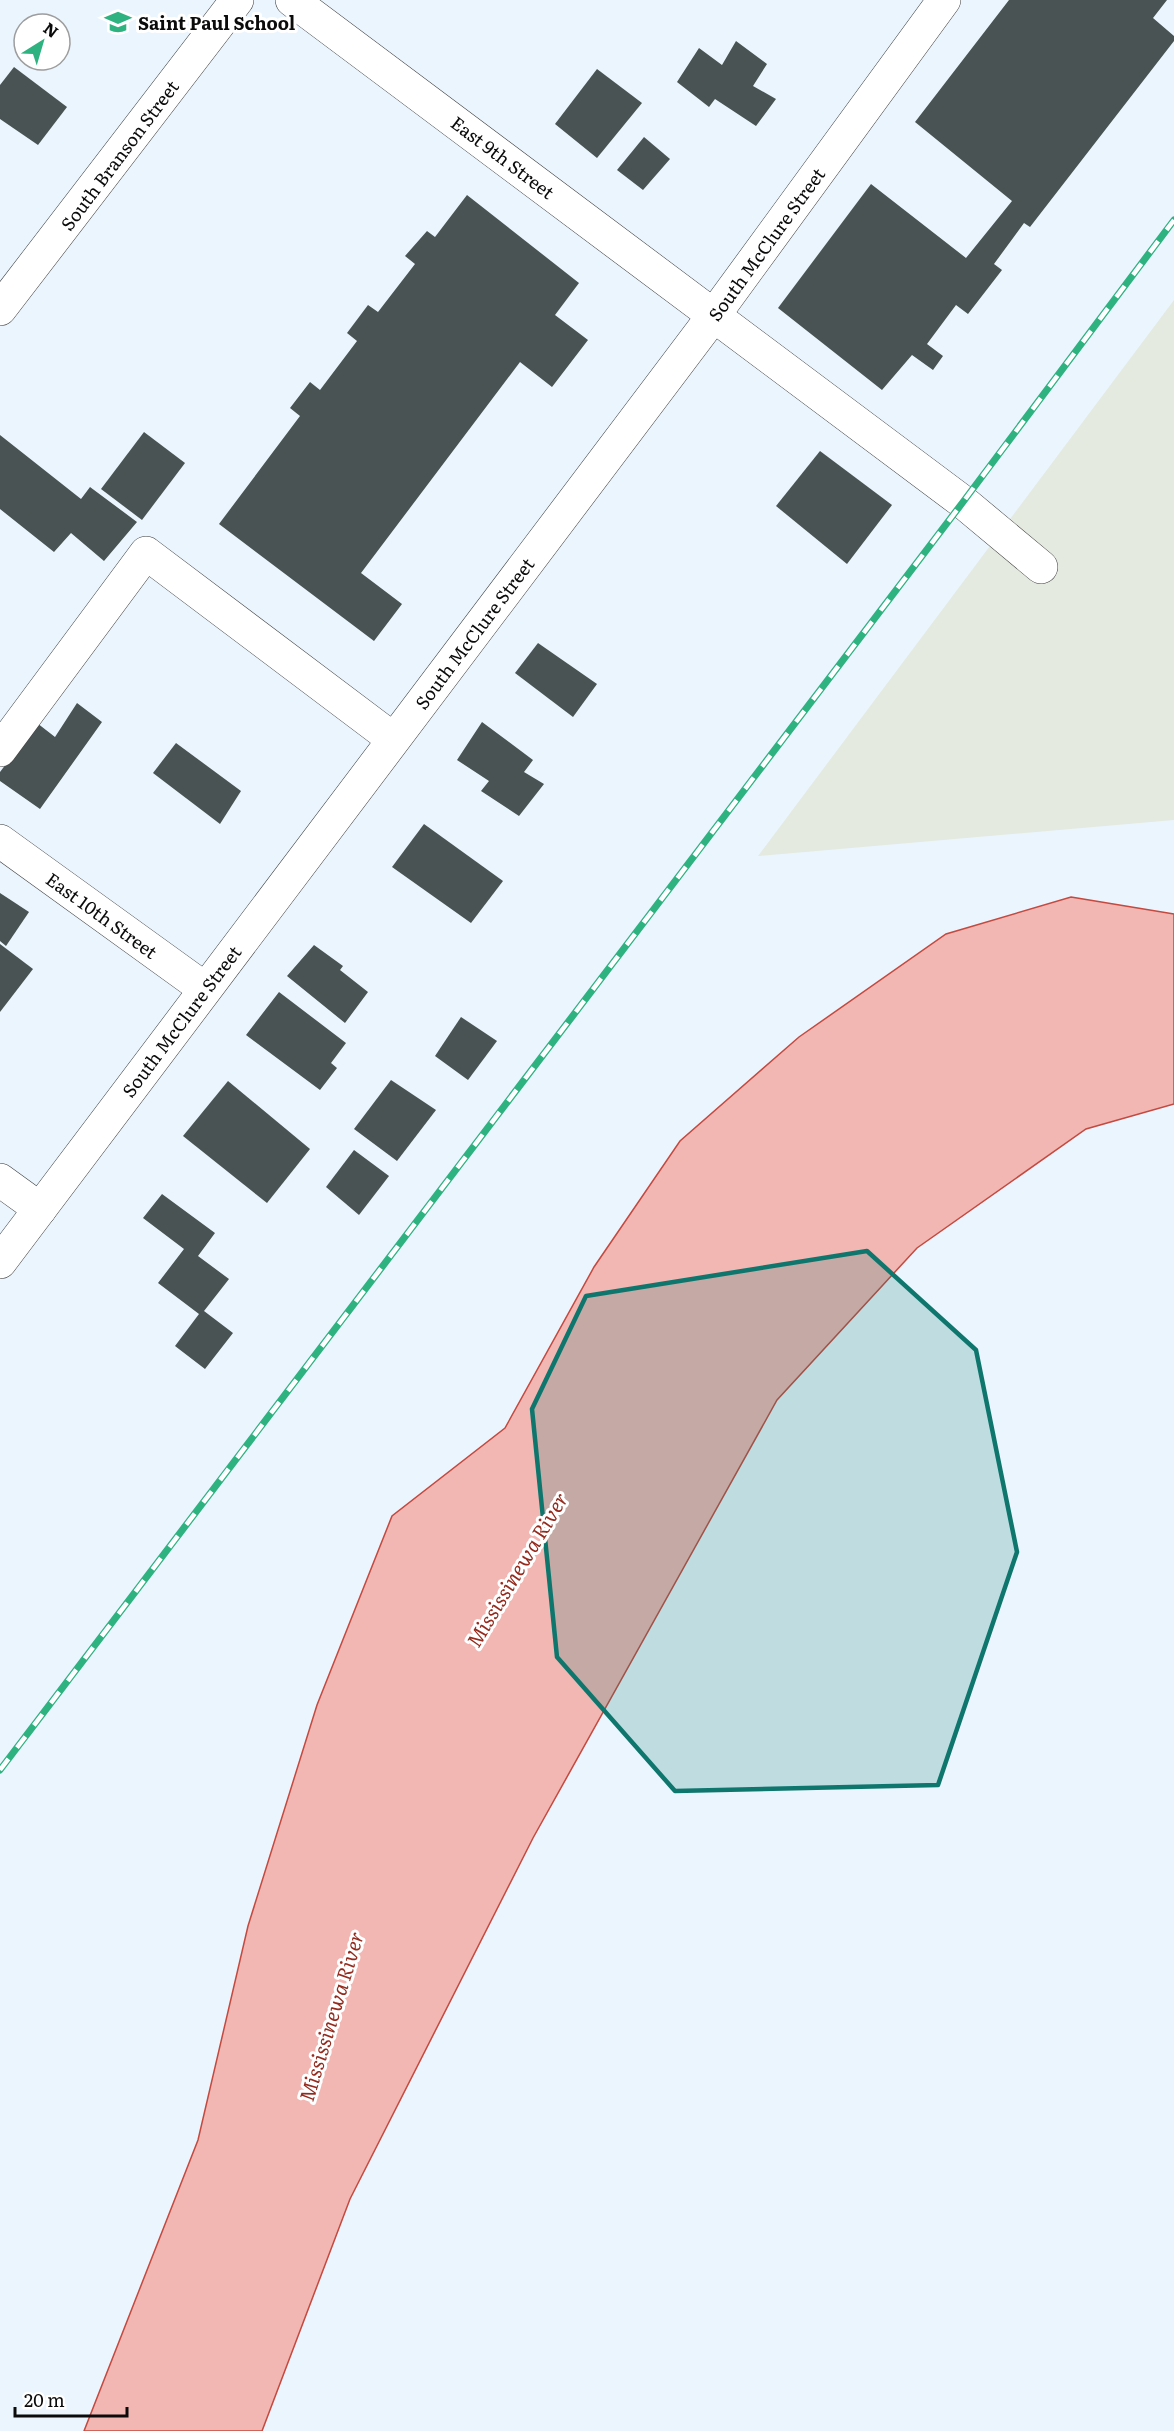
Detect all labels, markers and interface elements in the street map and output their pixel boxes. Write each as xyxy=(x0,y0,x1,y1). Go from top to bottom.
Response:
school or university icon: Saint Paul School xyxy=(103,7,133,37)
place label: Saint Paul School xyxy=(138,9,296,36)
north arrow xyxy=(12,12,72,72)
text: N xyxy=(39,16,64,43)
street label: South Branson Street xyxy=(53,74,185,236)
street label: East 9th Street xyxy=(446,109,561,205)
street label: South McClure Street xyxy=(701,161,831,326)
street label: South McClure Street xyxy=(408,551,541,715)
street label: East 10th Street xyxy=(41,865,164,965)
street label: South McClure Street xyxy=(115,939,248,1103)
water label: Mississinewa River xyxy=(458,1486,574,1652)
water label: Mississinewa River xyxy=(290,1927,370,2105)
scale bar xyxy=(15,2380,128,2418)
text: 20 m xyxy=(24,2386,65,2413)

